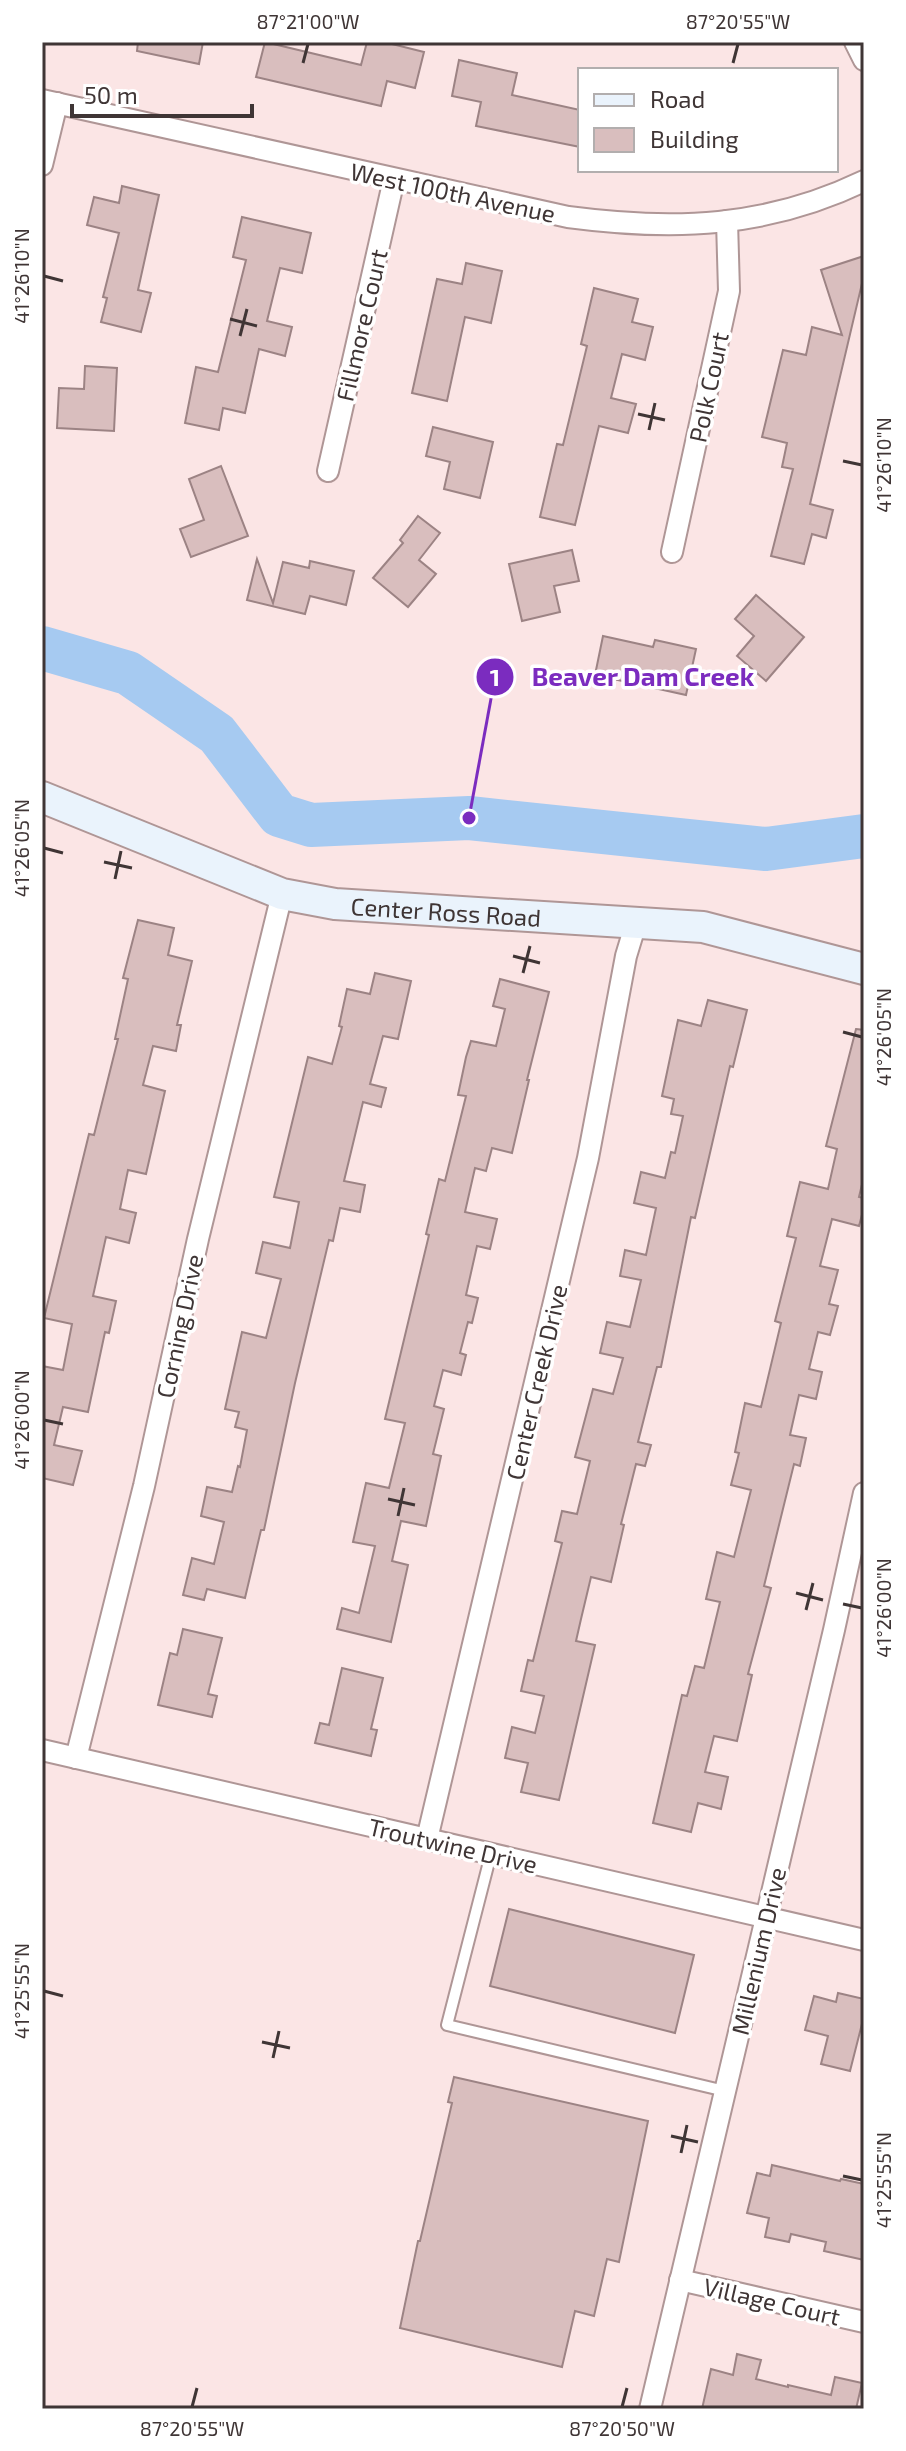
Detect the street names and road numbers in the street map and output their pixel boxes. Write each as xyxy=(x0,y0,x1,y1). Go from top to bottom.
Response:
street label: West 100th Avenue xyxy=(348,156,558,228)
street label: Fillmore Court xyxy=(329,246,393,404)
street label: Polk Court xyxy=(682,329,734,445)
street label: Center Ross Road xyxy=(350,891,542,931)
street label: Corning Drive xyxy=(150,1251,208,1401)
street label: Center Creek Drive xyxy=(499,1281,573,1483)
street label: Troutwine Drive xyxy=(366,1811,540,1879)
street label: Millenium Drive xyxy=(725,1864,791,2038)
street label: Village Court xyxy=(701,2271,843,2331)

